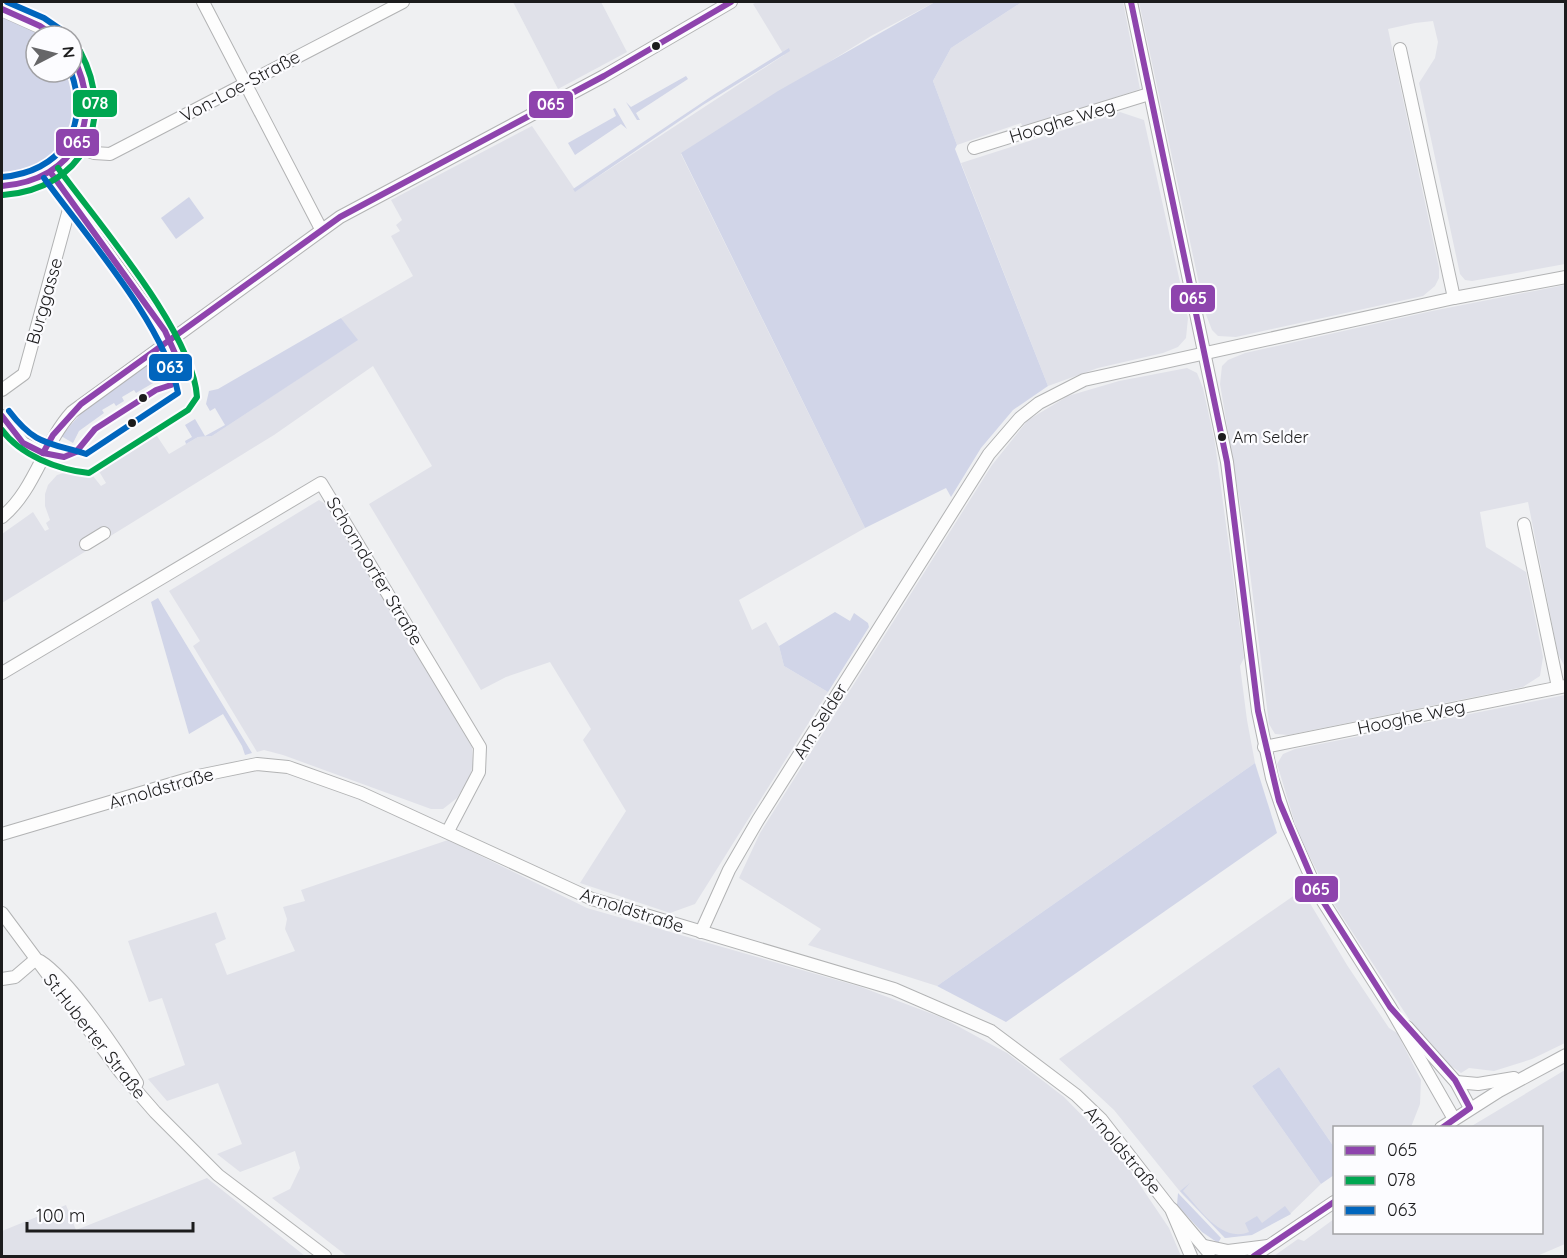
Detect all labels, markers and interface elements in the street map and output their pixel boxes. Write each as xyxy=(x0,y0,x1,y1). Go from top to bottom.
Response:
north arrow xyxy=(24,24,84,84)
unlabelled marker xyxy=(650,40,662,52)
text: N xyxy=(58,45,80,59)
street label: Von-Loe-Straße xyxy=(176,45,304,127)
line badge: 078 xyxy=(72,89,118,118)
line badge: 065 xyxy=(528,90,574,119)
text: 078 xyxy=(82,93,109,113)
text: 065 xyxy=(537,94,565,114)
street label: Hooghe Weg xyxy=(1006,94,1118,148)
line badge: 065 xyxy=(55,128,100,157)
text: 065 xyxy=(63,132,91,152)
street label: Burggasse xyxy=(21,255,67,347)
line badge: 065 xyxy=(1170,284,1216,313)
text: 065 xyxy=(1179,288,1207,308)
line badge: 063 xyxy=(148,353,193,382)
text: 063 xyxy=(156,357,184,377)
unlabelled marker xyxy=(137,392,149,404)
unlabelled marker xyxy=(126,417,138,429)
place label: Am Selder xyxy=(1233,427,1309,447)
marker: Am Selder xyxy=(1216,431,1228,443)
street label: Schorndorfer Straße xyxy=(322,493,428,649)
street label: Am Selder xyxy=(788,679,852,763)
street label: Hooghe Weg xyxy=(1355,694,1467,740)
street label: Arnoldstraße xyxy=(106,762,216,814)
line badge: 065 xyxy=(1294,875,1339,903)
text: 065 xyxy=(1302,879,1330,899)
street label: Arnoldstraße xyxy=(577,882,687,938)
street label: St.Huberter Straße xyxy=(39,968,151,1104)
street label: Arnoldstraße xyxy=(1079,1101,1167,1199)
legend xyxy=(1333,1126,1543,1234)
text: 065 xyxy=(1387,1138,1417,1161)
text: 078 xyxy=(1387,1168,1416,1191)
scale bar xyxy=(27,1195,194,1233)
text: 063 xyxy=(1387,1198,1417,1221)
text: 100 m xyxy=(36,1204,85,1227)

